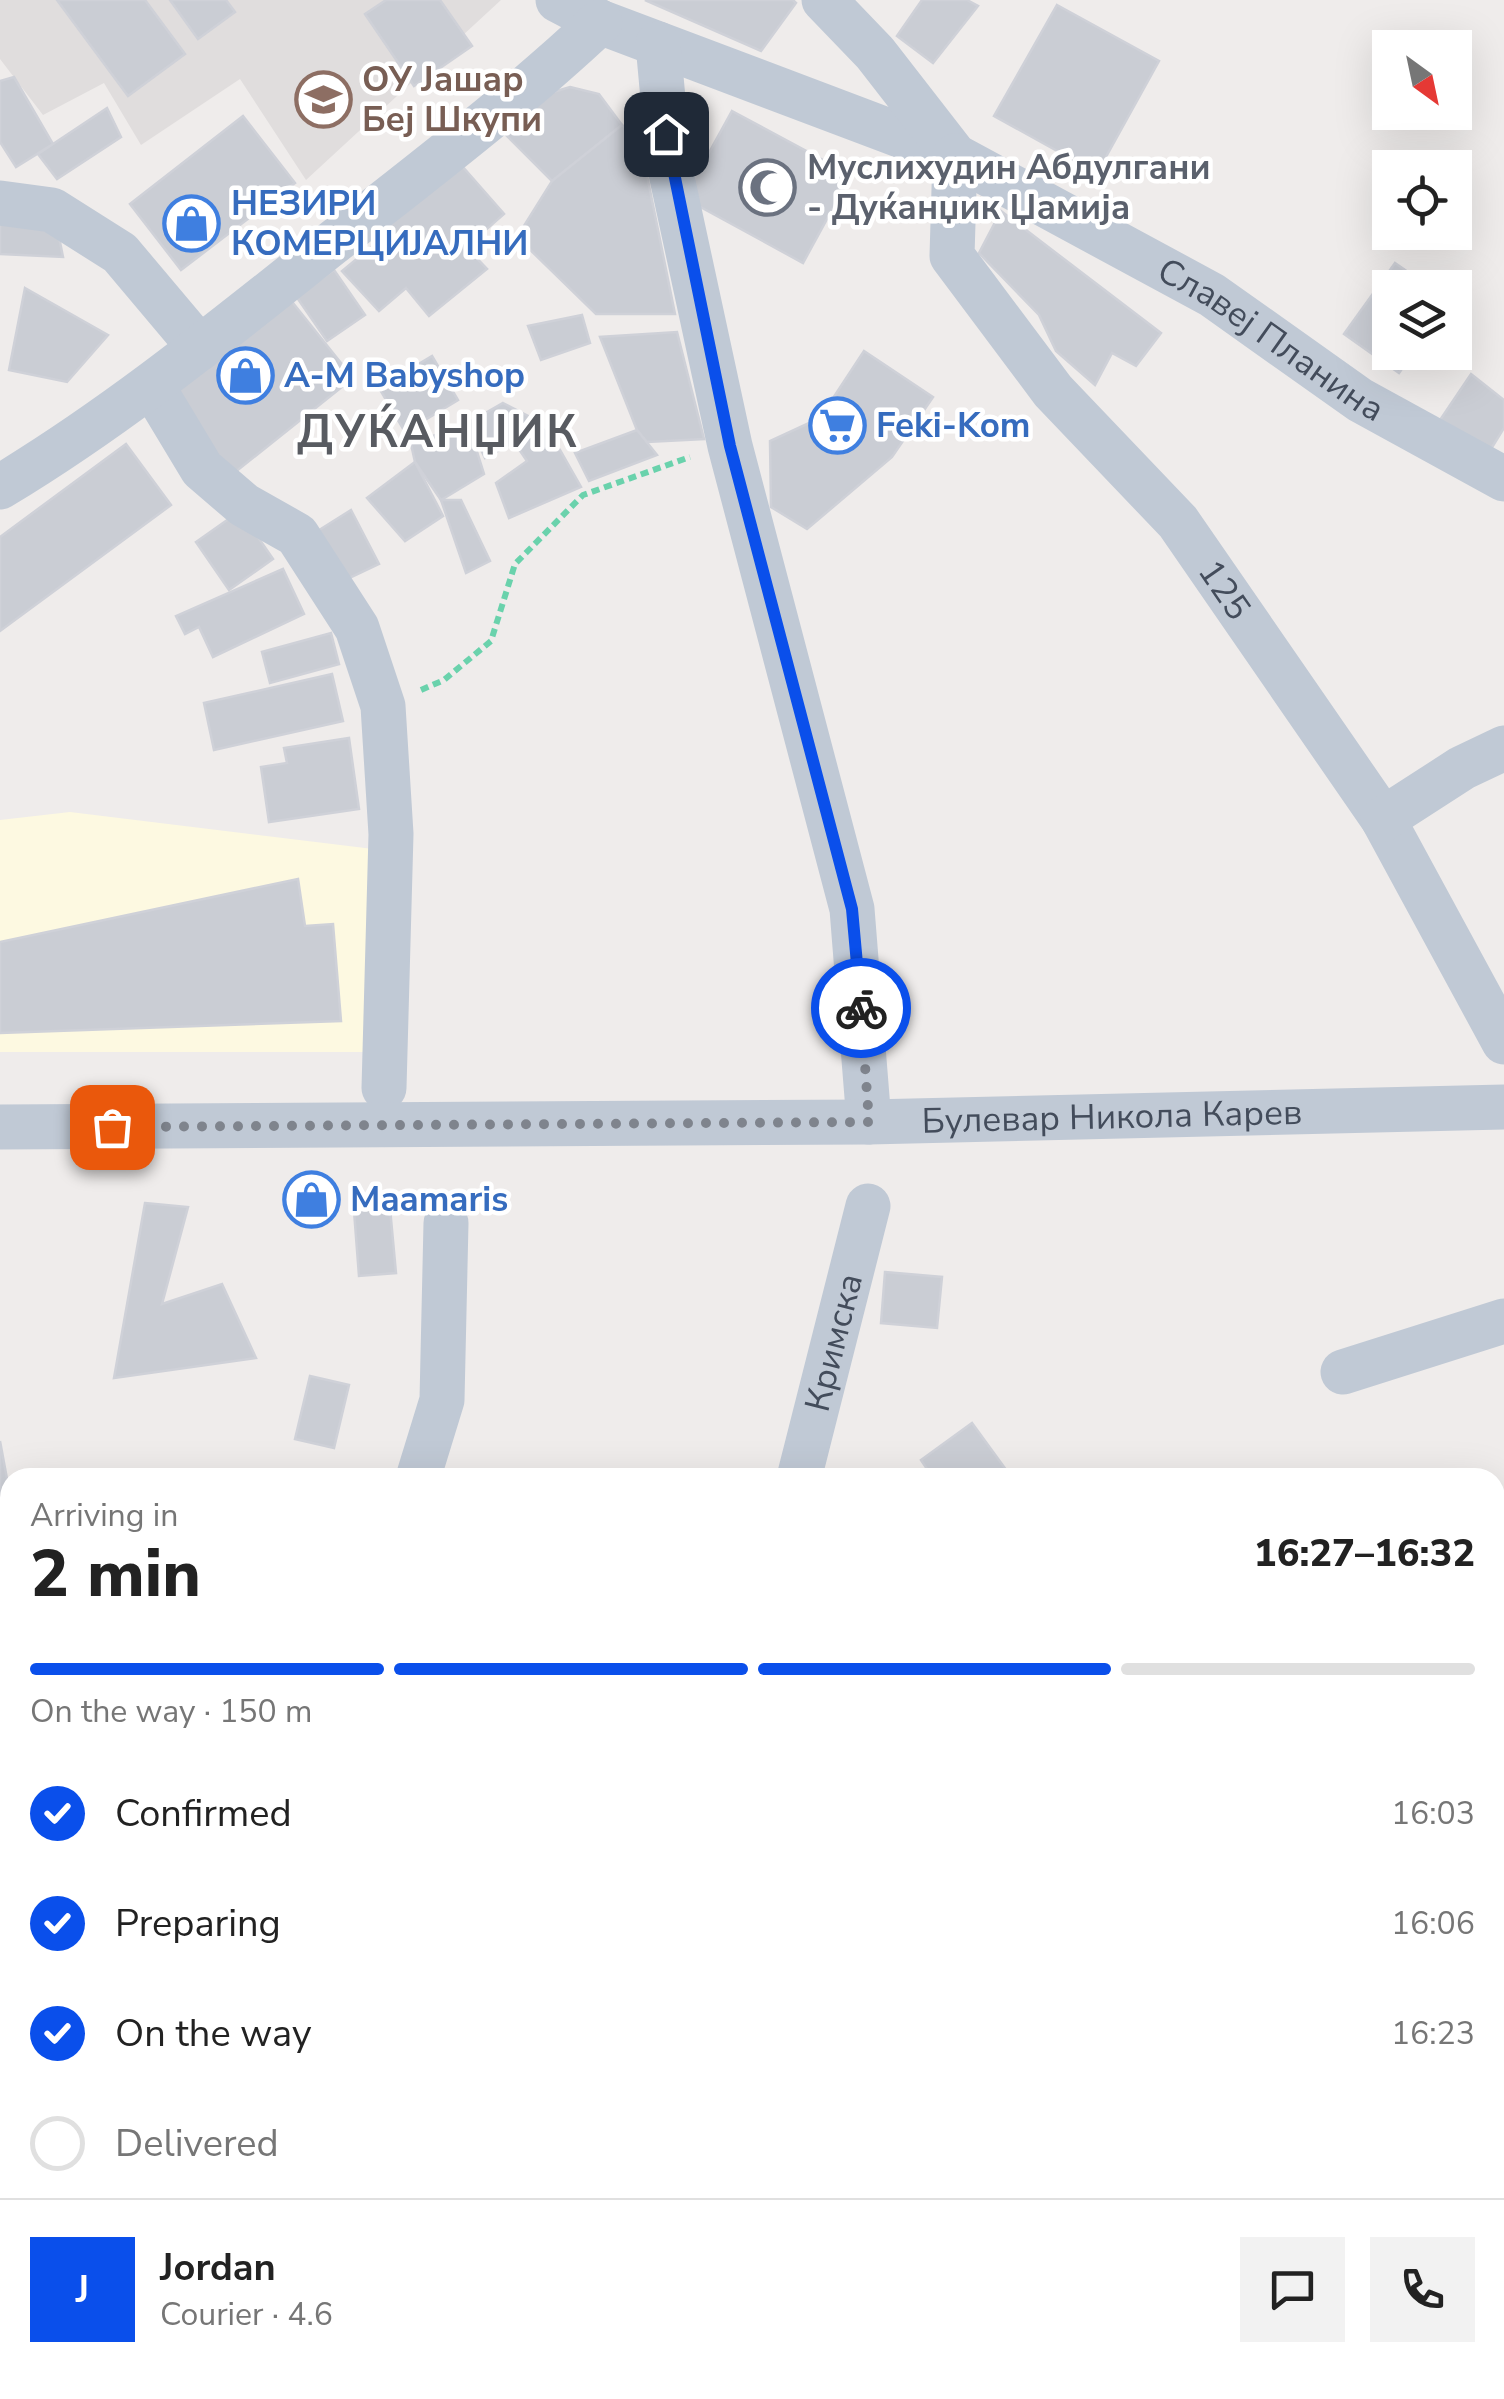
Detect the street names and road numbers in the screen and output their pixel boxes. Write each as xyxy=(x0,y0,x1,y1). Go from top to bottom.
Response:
street label: Славеј Планина xyxy=(1150,247,1393,432)
street label: 125 xyxy=(1187,550,1262,629)
street label: Булевар Никола Карев xyxy=(921,1088,1303,1144)
street label: Кримска xyxy=(793,1268,873,1416)

